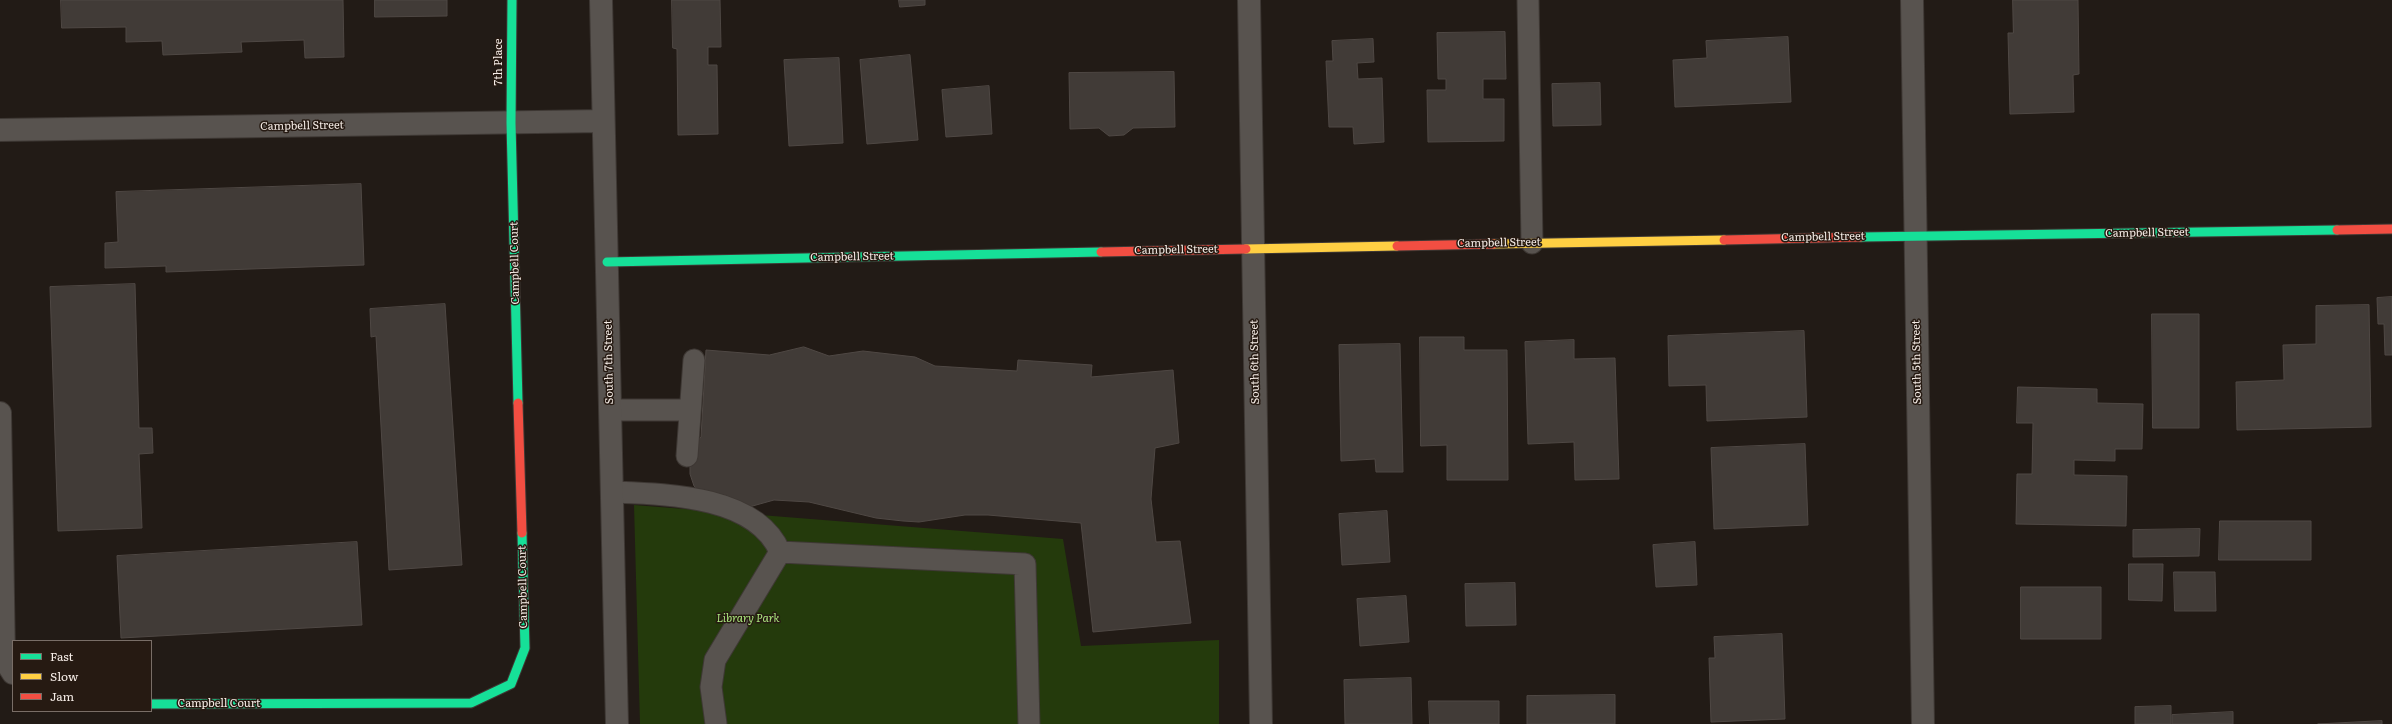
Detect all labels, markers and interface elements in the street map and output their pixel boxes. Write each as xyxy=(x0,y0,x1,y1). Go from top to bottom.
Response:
street label: 7th Place xyxy=(492,39,506,85)
street label: Campbell Street xyxy=(260,119,344,133)
street label: Campbell Court xyxy=(508,221,522,305)
street label: Campbell Street xyxy=(2105,226,2189,240)
street label: Campbell Street xyxy=(1781,230,1865,244)
street label: Campbell Street xyxy=(1457,236,1541,250)
street label: Campbell Street xyxy=(1134,243,1218,257)
street label: Campbell Street xyxy=(810,250,894,264)
street label: South 6th Street xyxy=(1248,319,1262,405)
street label: South 7th Street xyxy=(602,320,616,404)
street label: South 5th Street xyxy=(1910,320,1924,404)
street label: Campbell Court xyxy=(516,545,530,629)
park label: Library Park xyxy=(717,612,779,626)
legend xyxy=(12,640,152,712)
text: Fast xyxy=(50,647,73,665)
text: Slow xyxy=(50,667,78,685)
text: Jam xyxy=(50,687,74,705)
street label: Campbell Court xyxy=(178,697,260,711)

